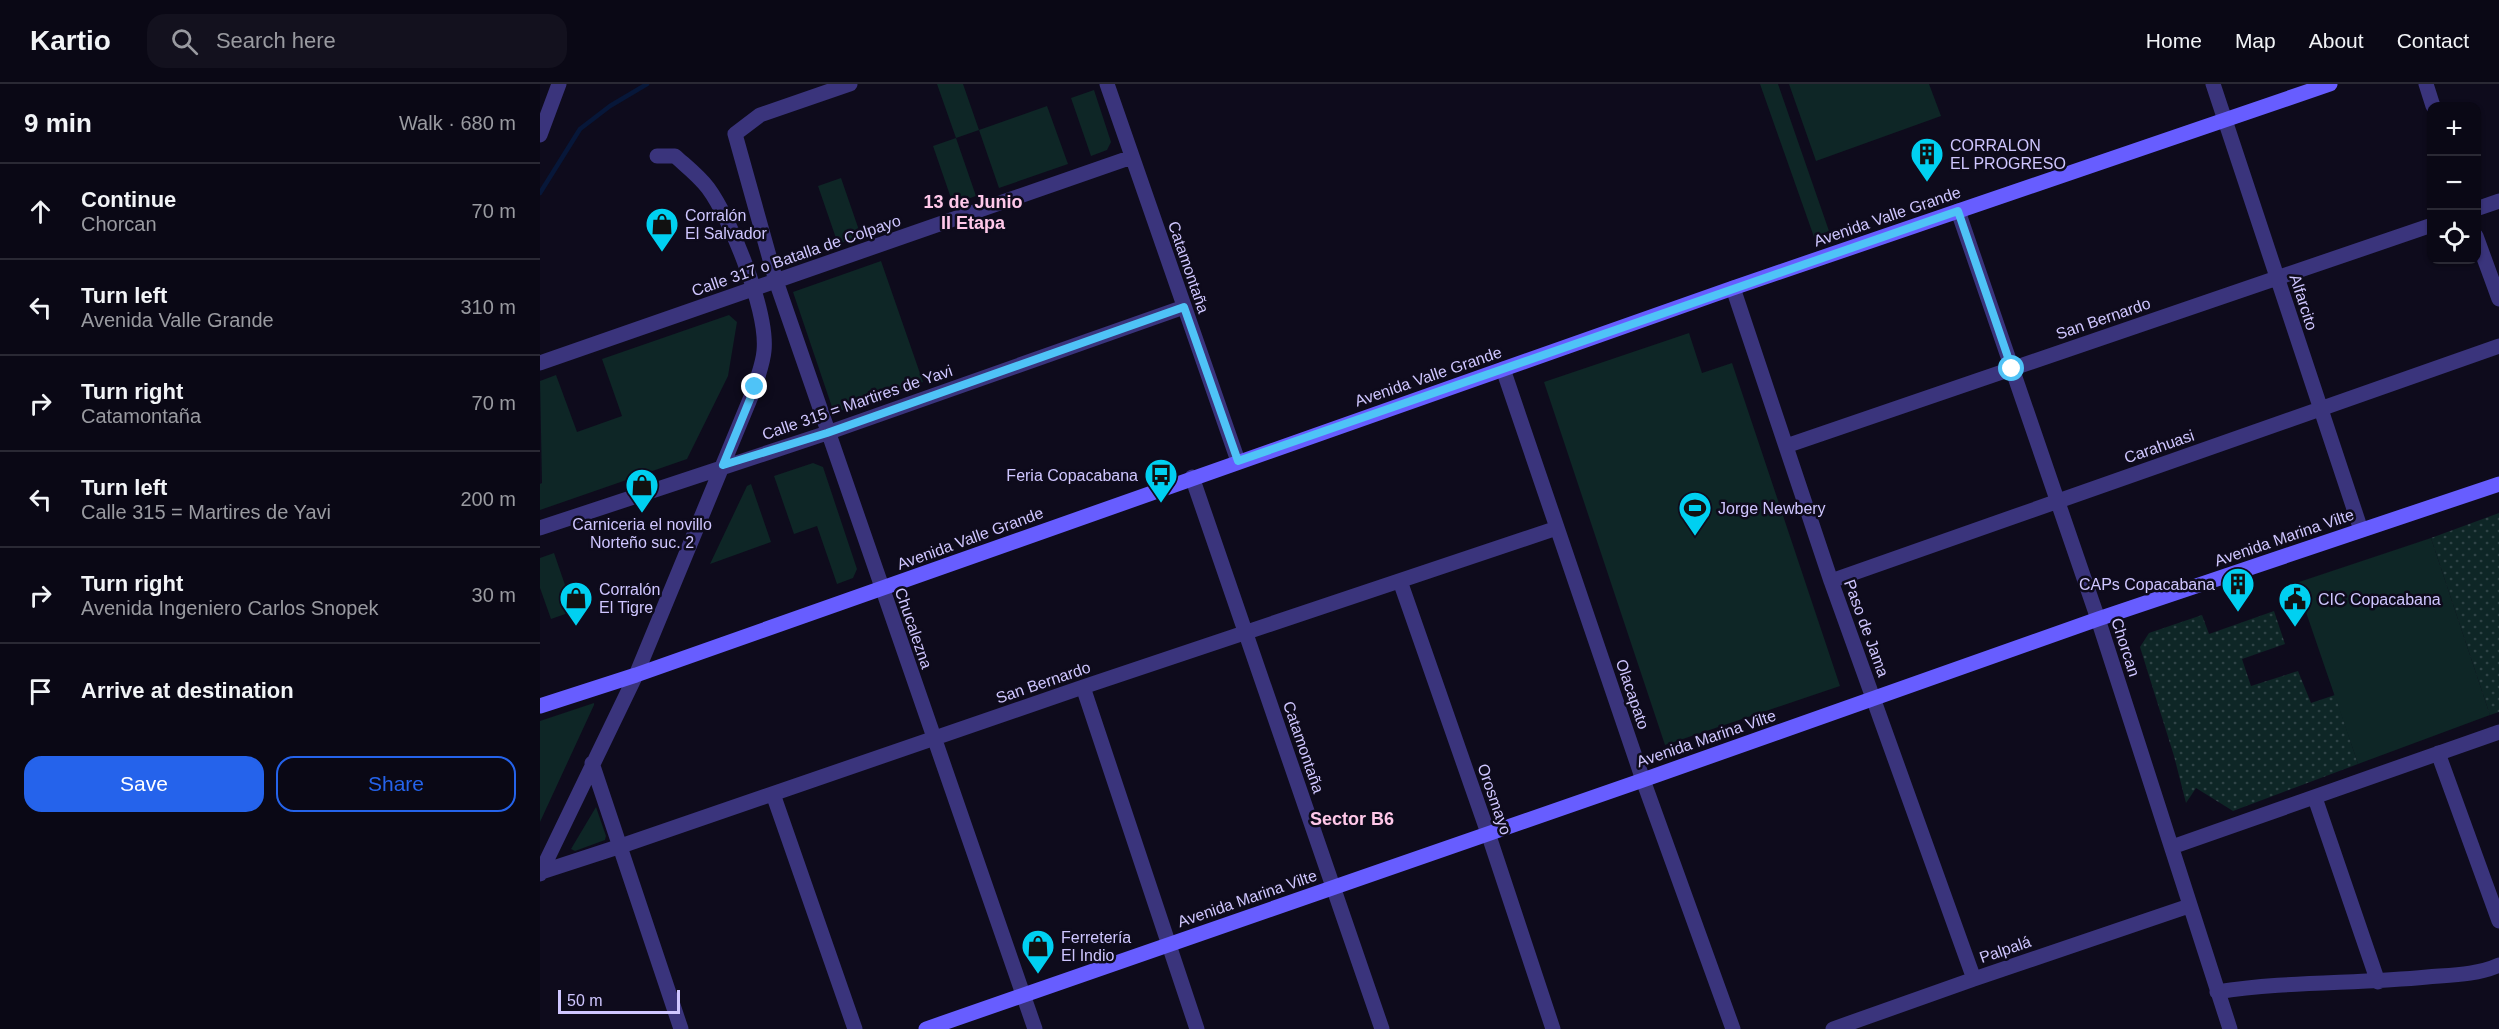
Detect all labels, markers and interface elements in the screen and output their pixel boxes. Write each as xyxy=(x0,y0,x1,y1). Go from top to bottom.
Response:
search box xyxy=(147,14,567,68)
text: Kartio xyxy=(30,25,111,56)
icon: search xyxy=(168,25,201,58)
text: Search here xyxy=(216,28,336,53)
text: Home xyxy=(2146,29,2202,52)
text: Map xyxy=(2235,29,2276,52)
text: About xyxy=(2309,29,2364,52)
text: Contact xyxy=(2397,29,2469,52)
map controls xyxy=(2427,102,2481,264)
button: + xyxy=(2427,102,2481,156)
text: 9 min xyxy=(24,108,92,138)
text: Walk · 680 m xyxy=(399,112,516,134)
building icon: CORRALON EL PROGRESO xyxy=(1909,136,1945,183)
place label: CORRALON EL PROGRESO xyxy=(1950,137,2066,172)
button: − xyxy=(2427,156,2481,210)
street label: Avenida Valle Grande xyxy=(1812,183,1963,250)
text: Continue xyxy=(81,187,176,212)
district label: 13 de Junio II Etapa xyxy=(923,192,1023,233)
icon: ahead xyxy=(24,195,57,228)
text: 70 m xyxy=(472,200,516,222)
shop icon: Corralón El Salvador xyxy=(644,206,680,253)
place label: Corralón El Salvador xyxy=(685,207,767,242)
button: locate xyxy=(2427,210,2481,264)
street label: Calle 317 o Batalla de Colpayo xyxy=(690,212,903,299)
text: Chorcan xyxy=(81,213,157,235)
street label: Catamontaña xyxy=(1165,219,1212,315)
street label: Alfarcito xyxy=(2287,272,2321,332)
text: Turn left xyxy=(81,283,167,308)
icon: left xyxy=(24,291,57,324)
street label: San Bernardo xyxy=(2054,294,2153,343)
text: 310 m xyxy=(460,296,516,318)
text: Avenida Valle Grande xyxy=(81,309,274,331)
street label: Avenida Valle Grande xyxy=(1353,343,1504,410)
route start xyxy=(1998,355,2024,381)
street label: Calle 315 = Martires de Yavi xyxy=(760,362,954,443)
route end xyxy=(741,373,767,399)
text: Turn right xyxy=(81,379,183,404)
icon: right xyxy=(24,387,57,420)
text: 70 m xyxy=(472,392,516,414)
text: Catamontaña xyxy=(81,405,201,427)
street label: Carahuasi xyxy=(2122,427,2196,466)
bus stop icon: Feria Copacabana xyxy=(1143,457,1179,504)
shop icon: Carniceria el novillo Norteño suc. 2 xyxy=(624,467,660,514)
place label: Feria Copacabana xyxy=(1006,467,1138,484)
text: Turn left xyxy=(81,475,167,500)
icon: left xyxy=(24,483,57,516)
text: 200 m xyxy=(460,488,516,510)
sports icon: Jorge Newbery xyxy=(1677,490,1713,537)
place label: Jorge Newbery xyxy=(1718,500,1826,517)
text: Calle 315 = Martires de Yavi xyxy=(81,501,331,523)
street label: Avenida Valle Grande xyxy=(895,504,1046,573)
street label: Avenida Marina Vilte xyxy=(2212,506,2356,569)
place label: Carniceria el novillo Norteño suc. 2 xyxy=(572,516,712,551)
building icon: CAPs Copacabana xyxy=(2220,566,2256,613)
text: Turn right xyxy=(81,571,183,596)
place label: CAPs Copacabana xyxy=(2079,576,2215,593)
street label: Paso de Jama xyxy=(1841,577,1892,679)
icon: right xyxy=(24,579,57,612)
shop icon: Corralón El Tigre xyxy=(558,580,594,627)
place label: Corralón El Tigre xyxy=(599,581,660,616)
public building icon: CIC Copacabana xyxy=(2277,581,2313,628)
text: 30 m xyxy=(472,584,516,606)
street label: Chucalezna xyxy=(892,585,935,671)
place label: CIC Copacabana xyxy=(2318,591,2441,608)
text: Avenida Ingeniero Carlos Snopek xyxy=(81,597,379,619)
street label: Chorcan xyxy=(2108,616,2143,679)
street label: Olacapato xyxy=(1613,657,1652,732)
street label: San Bernardo xyxy=(994,658,1093,707)
icon: arrive xyxy=(24,675,57,708)
text: Arrive at destination xyxy=(81,678,294,703)
street label: Catamontaña xyxy=(1280,699,1327,795)
street label: Avenida Marina Vilte xyxy=(1634,707,1778,770)
button: Save xyxy=(24,756,264,812)
button: Share xyxy=(276,756,516,812)
street label: Orosmayo xyxy=(1474,762,1515,837)
district label: Sector B6 xyxy=(1310,809,1394,829)
street label: Avenida Marina Vilte xyxy=(1175,867,1319,930)
shop icon: Ferretería El Indio xyxy=(1020,928,1056,975)
place label: Ferretería El Indio xyxy=(1061,929,1131,964)
street label: Palpalá xyxy=(1977,933,2033,966)
scale bar xyxy=(558,987,680,1014)
text: 50 m xyxy=(567,992,603,1009)

